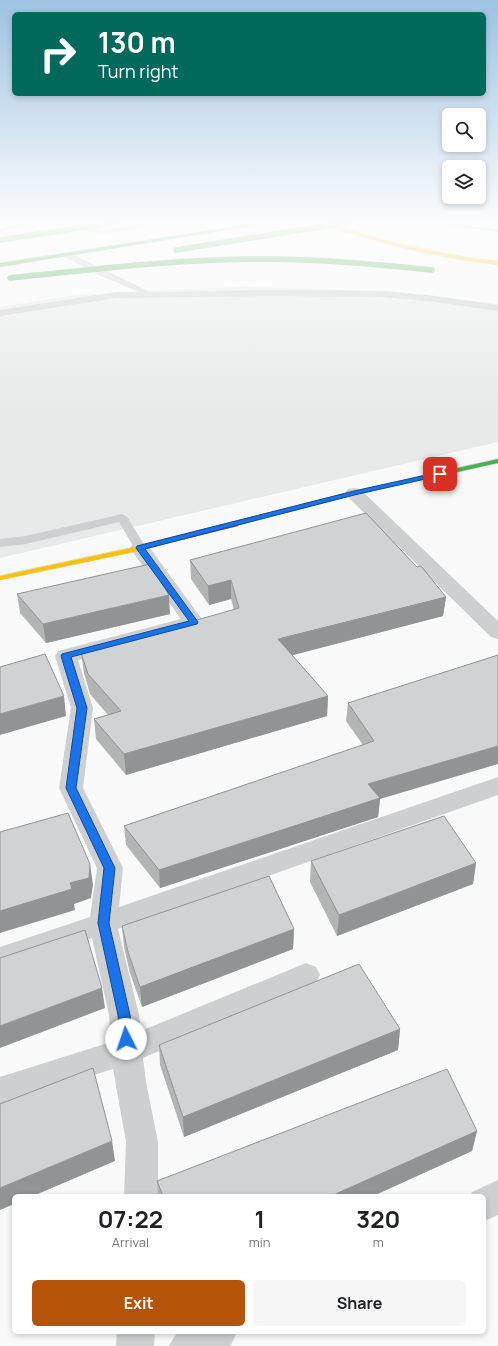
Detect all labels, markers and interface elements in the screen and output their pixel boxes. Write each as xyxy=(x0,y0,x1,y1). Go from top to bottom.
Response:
text: 130 m xyxy=(98,23,176,61)
icon: right xyxy=(32,28,84,80)
text: Turn right xyxy=(98,59,179,83)
map controls xyxy=(442,108,486,204)
button: search xyxy=(442,108,486,152)
button: layers xyxy=(442,160,486,204)
pin xyxy=(423,457,457,491)
icon: arrive xyxy=(429,463,451,485)
position arrow xyxy=(105,1018,147,1060)
text: 07:22 xyxy=(98,1202,163,1235)
text: 1 xyxy=(254,1202,265,1235)
text: 320 xyxy=(356,1202,400,1235)
text: Arrival xyxy=(112,1233,149,1251)
text: min xyxy=(249,1233,271,1251)
text: m xyxy=(373,1233,384,1251)
button: Exit xyxy=(32,1280,245,1326)
button: Share xyxy=(253,1280,466,1326)

